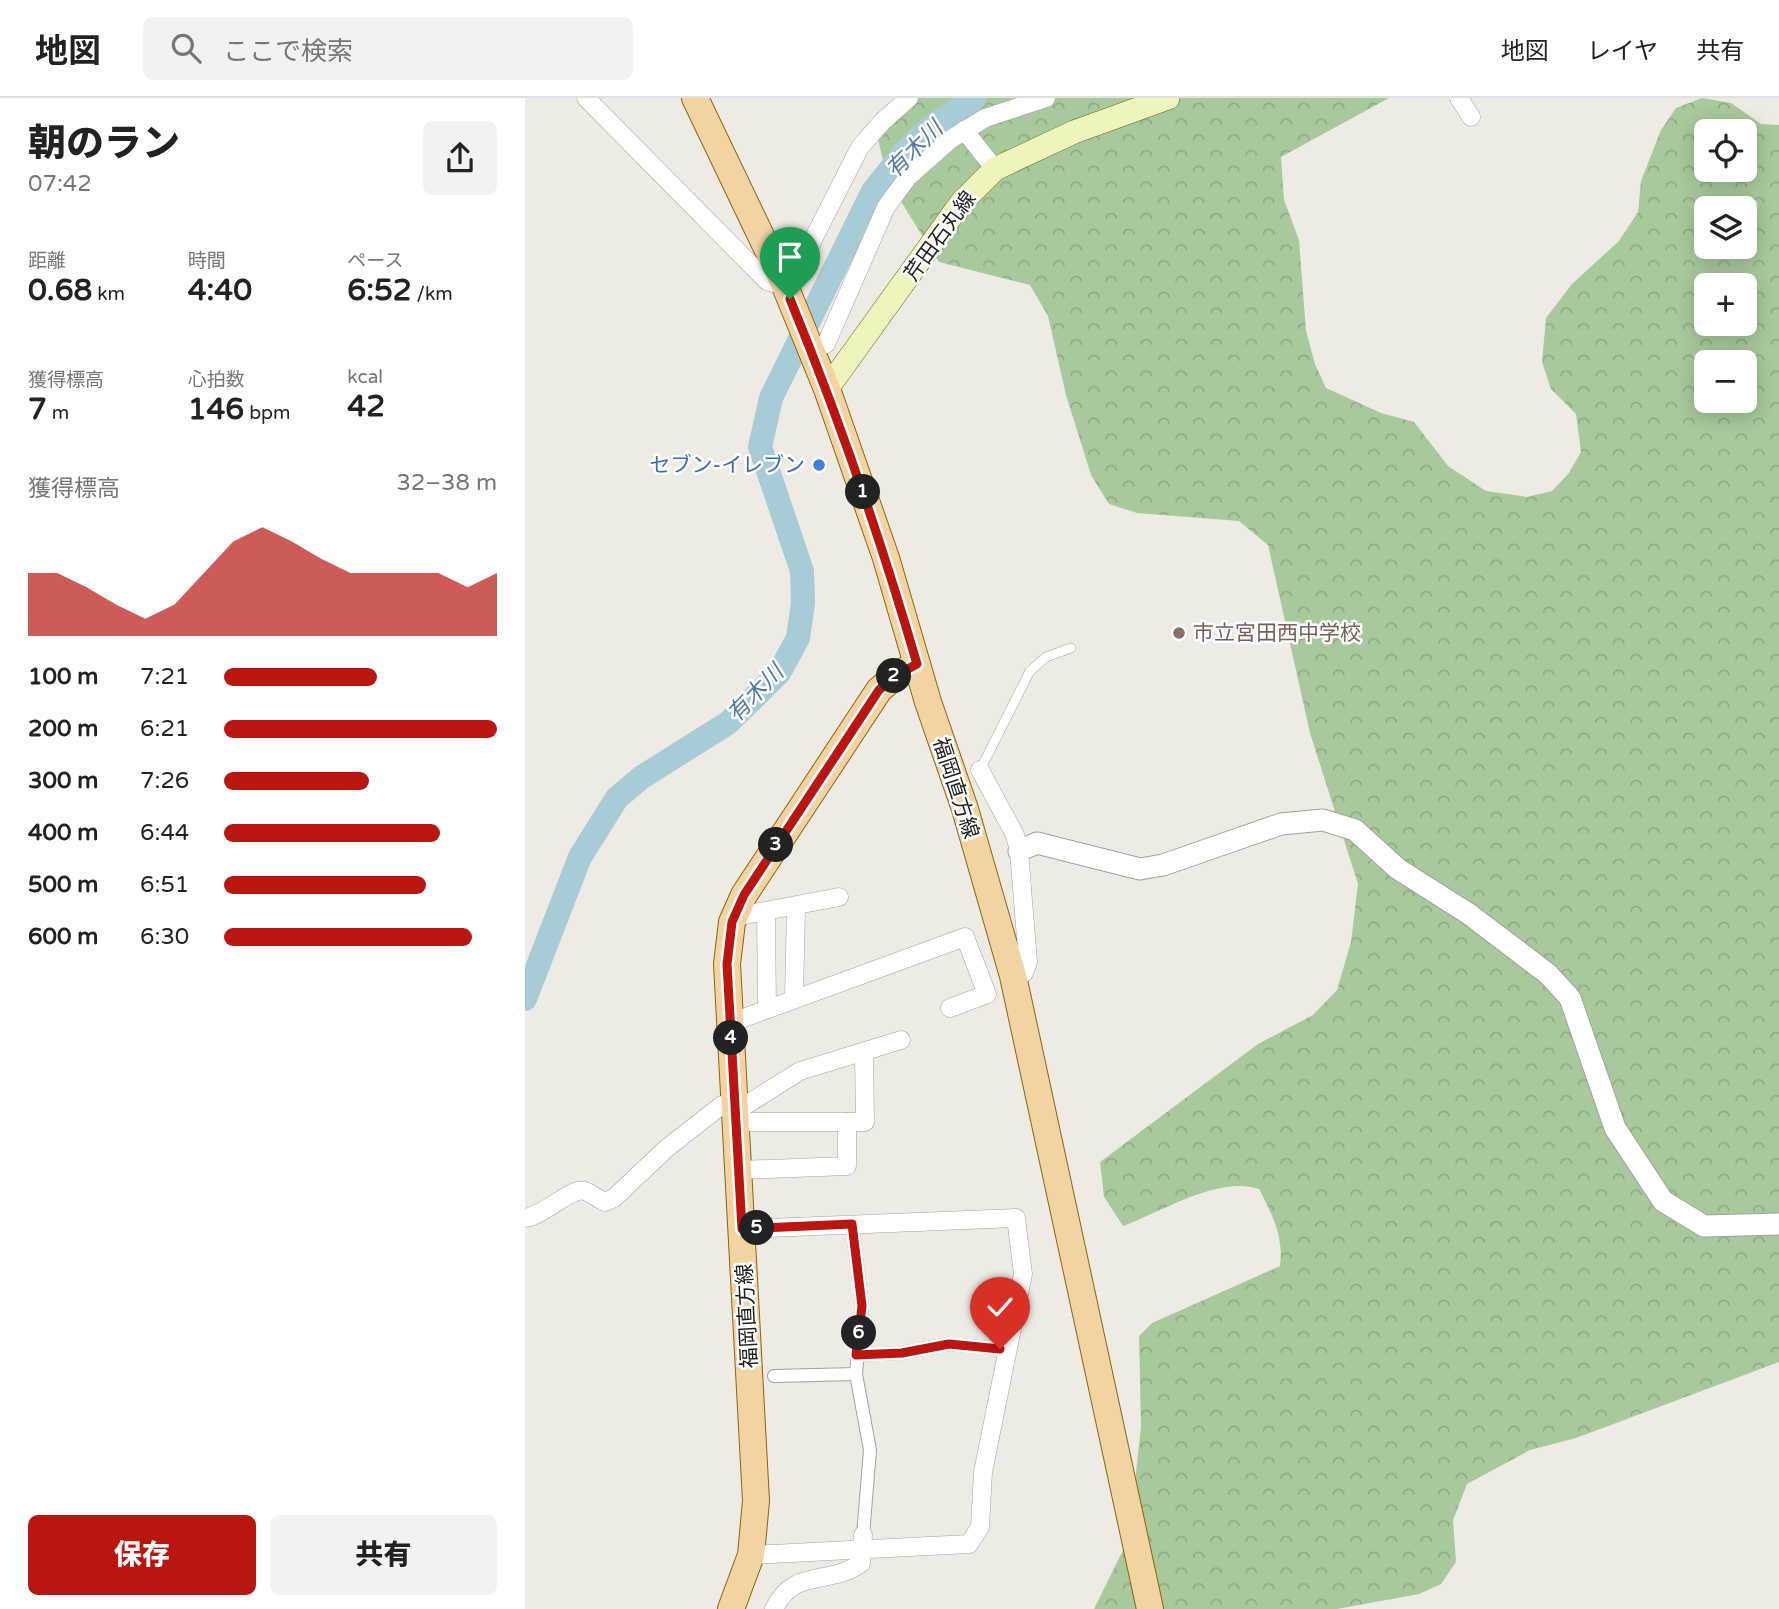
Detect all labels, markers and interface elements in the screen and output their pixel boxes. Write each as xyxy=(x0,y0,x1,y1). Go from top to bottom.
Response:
search box xyxy=(143,17,633,80)
icon: search xyxy=(167,29,205,67)
text: 地図 xyxy=(35,32,101,71)
text: ここで検索 xyxy=(223,36,353,67)
text: 地図 xyxy=(1501,37,1549,66)
text: レイヤ xyxy=(1587,37,1658,66)
text: 共有 xyxy=(1696,37,1744,66)
water label: 有木川 xyxy=(880,113,951,184)
map controls xyxy=(1694,119,1757,413)
button: locate xyxy=(1694,119,1757,182)
text: 朝のラン xyxy=(28,121,180,167)
button: share xyxy=(423,121,497,195)
text: 07:42 xyxy=(28,170,92,198)
street label: 芹田石丸線 xyxy=(899,186,981,286)
button: layers xyxy=(1694,196,1757,259)
pin xyxy=(760,227,820,299)
icon: arrive xyxy=(771,238,809,276)
text: 距離 xyxy=(28,250,66,272)
text: 時間 xyxy=(188,250,226,272)
text: ペース xyxy=(347,250,403,272)
text: 0.68 xyxy=(28,272,92,309)
text: 4:40 xyxy=(188,272,252,309)
text: 6:52 xyxy=(347,272,412,309)
button: + xyxy=(1694,273,1757,336)
text: km xyxy=(92,283,125,305)
text: /km xyxy=(412,283,453,305)
button: − xyxy=(1694,350,1757,413)
text: kcal xyxy=(347,366,383,388)
text: 獲得標高 xyxy=(28,369,104,391)
text: 心拍数 xyxy=(188,369,245,391)
text: 42 xyxy=(347,388,385,425)
text: 7 xyxy=(28,391,47,428)
text: 146 xyxy=(188,391,244,428)
text: m xyxy=(47,402,69,424)
text: bpm xyxy=(244,402,291,424)
place label: セブン-イレブン xyxy=(649,453,805,478)
marker: セブン-イレブン xyxy=(811,457,827,473)
text: 32–38 m xyxy=(396,469,497,497)
pin: 1 xyxy=(845,474,881,510)
text: 獲得標高 xyxy=(28,475,120,503)
text: 1 xyxy=(857,480,868,502)
place label: 市立宮田西中学校 xyxy=(1193,621,1361,646)
marker: 市立宮田西中学校 xyxy=(1171,625,1187,641)
water label: 有木川 xyxy=(722,657,792,728)
pin: 2 xyxy=(877,658,911,694)
text: 100 m xyxy=(28,663,98,691)
text: 7:21 xyxy=(140,663,189,691)
text: 2 xyxy=(888,664,899,686)
text: 200 m xyxy=(28,715,98,743)
text: 6:21 xyxy=(140,715,189,743)
street label: 福岡直方線 xyxy=(927,734,984,842)
text: 300 m xyxy=(28,767,98,795)
text: 7:26 xyxy=(140,767,189,795)
text: 400 m xyxy=(28,819,98,847)
text: 6:44 xyxy=(140,819,189,847)
pin: 3 xyxy=(758,828,793,862)
text: 3 xyxy=(770,833,781,855)
text: 500 m xyxy=(28,871,98,899)
text: 6:51 xyxy=(140,871,189,899)
text: 600 m xyxy=(28,923,98,951)
text: 6:30 xyxy=(140,923,189,951)
pin: 4 xyxy=(713,1020,749,1056)
text: 4 xyxy=(725,1026,736,1048)
pin: 5 xyxy=(740,1210,775,1246)
text: 5 xyxy=(751,1216,762,1238)
street label: 福岡直方線 xyxy=(732,1263,763,1369)
pin xyxy=(970,1277,1030,1349)
icon: check xyxy=(981,1288,1019,1326)
pin: 6 xyxy=(841,1316,877,1350)
text: 6 xyxy=(853,1321,864,1343)
button: 保存 xyxy=(28,1515,256,1595)
button: 共有 xyxy=(270,1515,497,1595)

